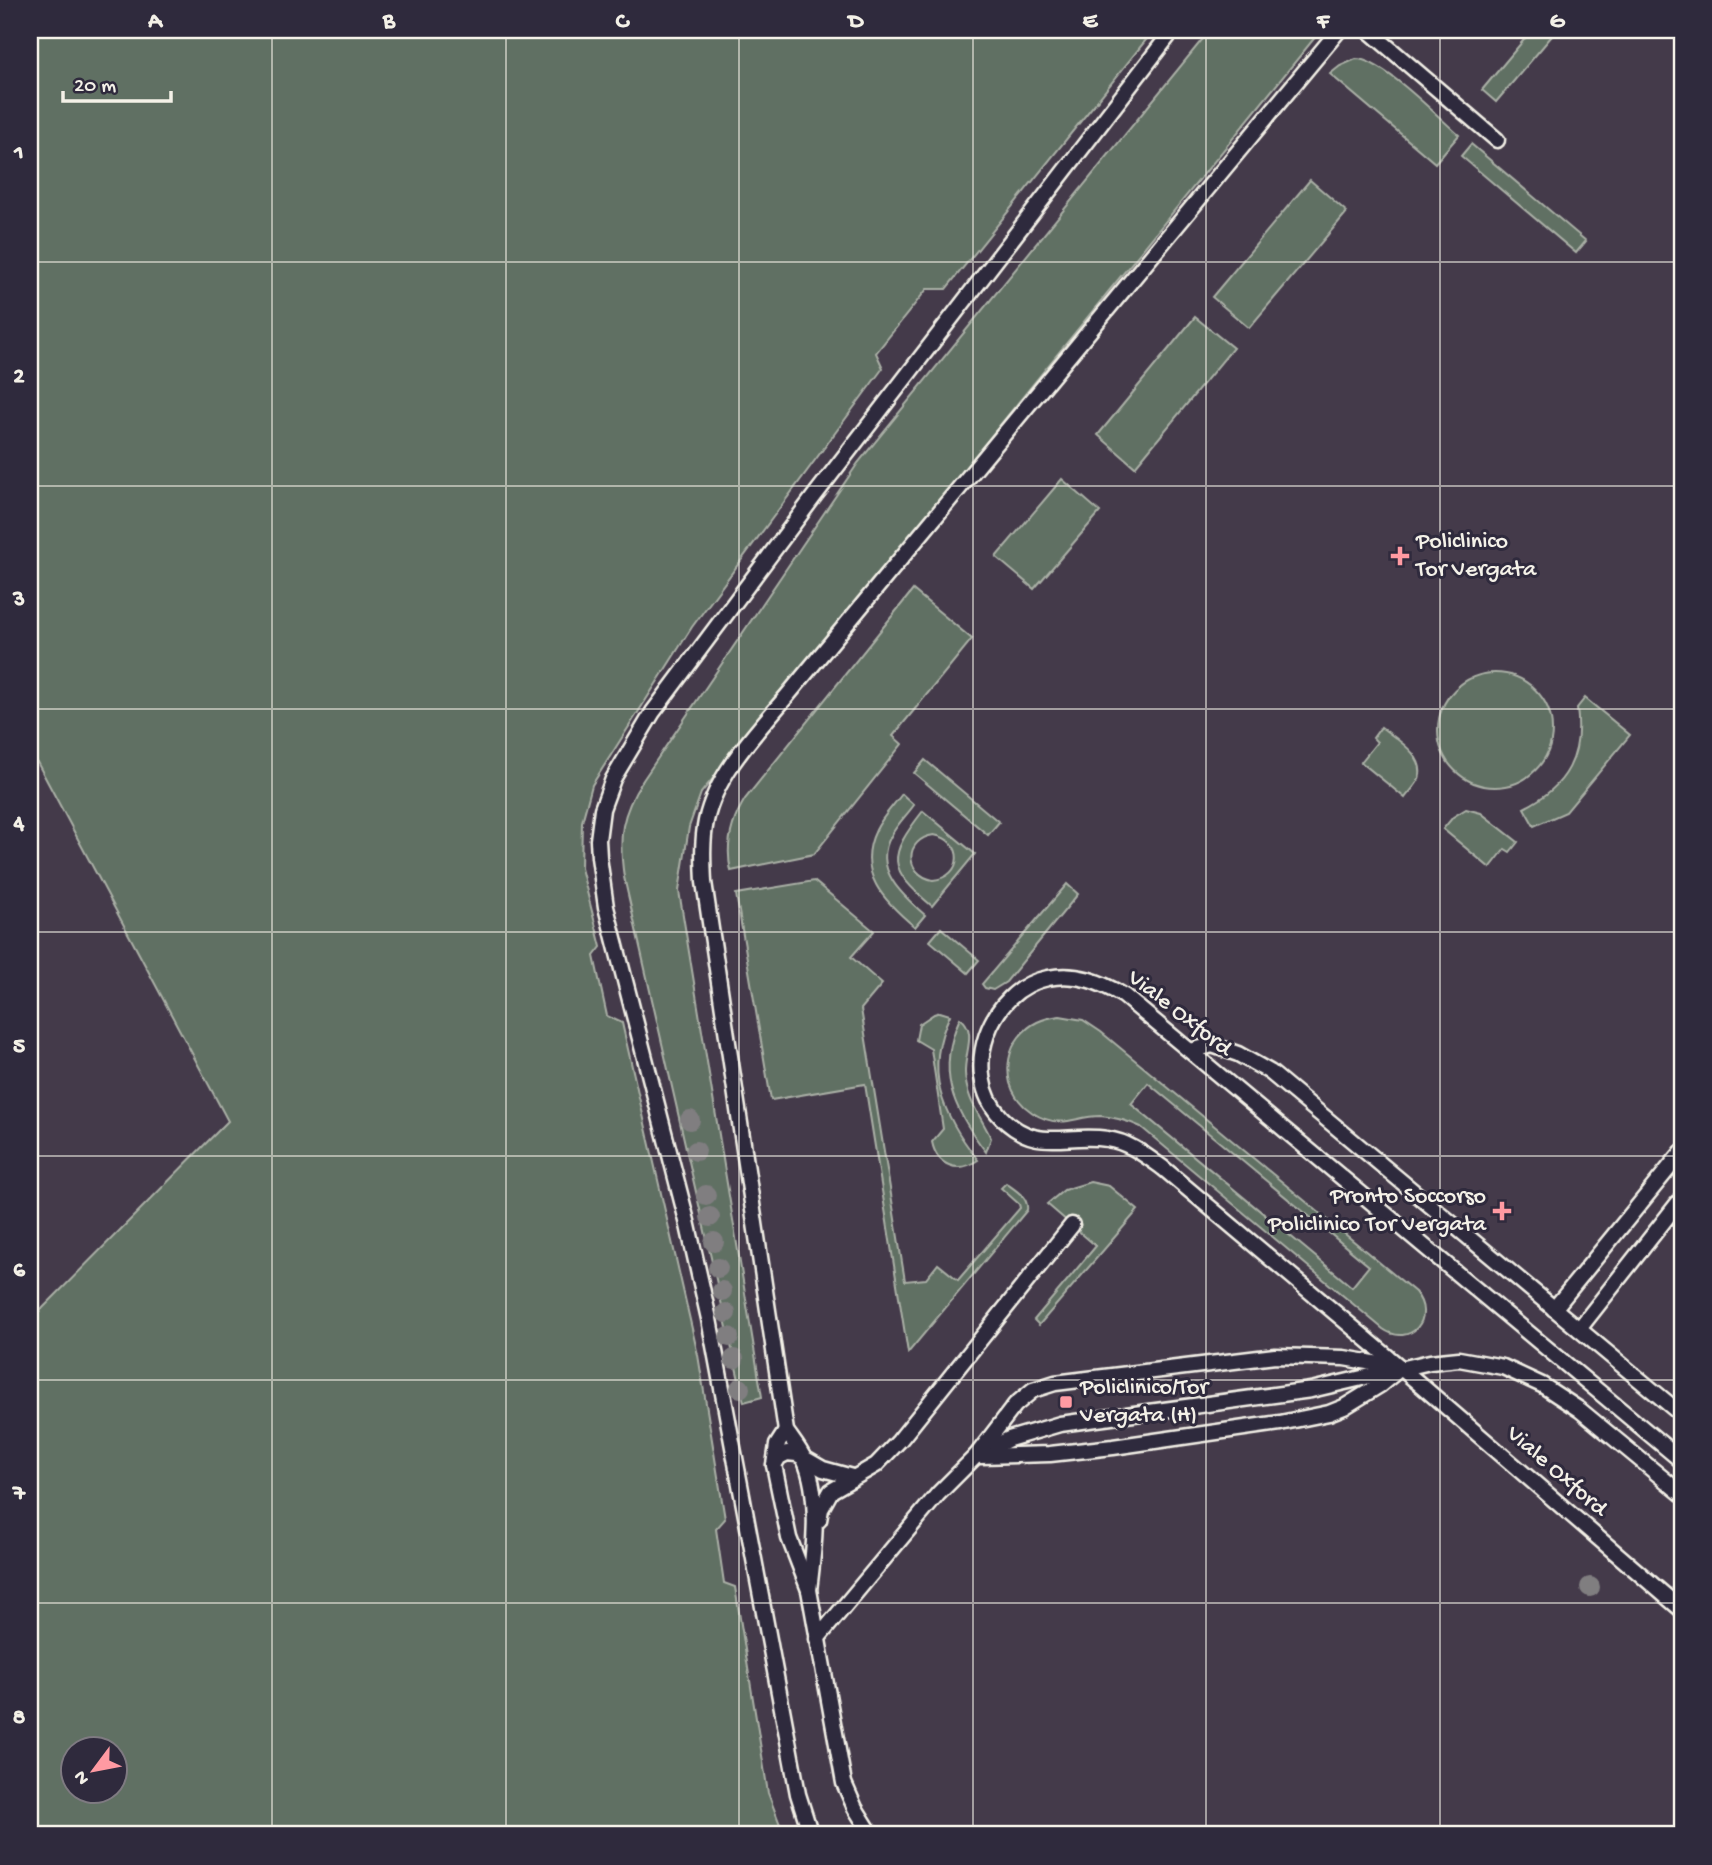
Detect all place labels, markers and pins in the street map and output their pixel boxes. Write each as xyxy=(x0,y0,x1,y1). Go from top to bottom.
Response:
place label: Policlinico Tor Vergata xyxy=(1414,528,1537,585)
marker: Policlinico Tor Vergata xyxy=(1390,546,1410,566)
place label: Pronto Soccorso Policlinico Tor Vergata xyxy=(1267,1183,1487,1240)
marker: Pronto Soccorso Policlinico Tor Vergata xyxy=(1492,1201,1512,1221)
place label: Policlinico/Tor Vergata (H) xyxy=(1079,1374,1211,1431)
marker: Policlinico/Tor Vergata (H) xyxy=(1058,1394,1074,1410)

